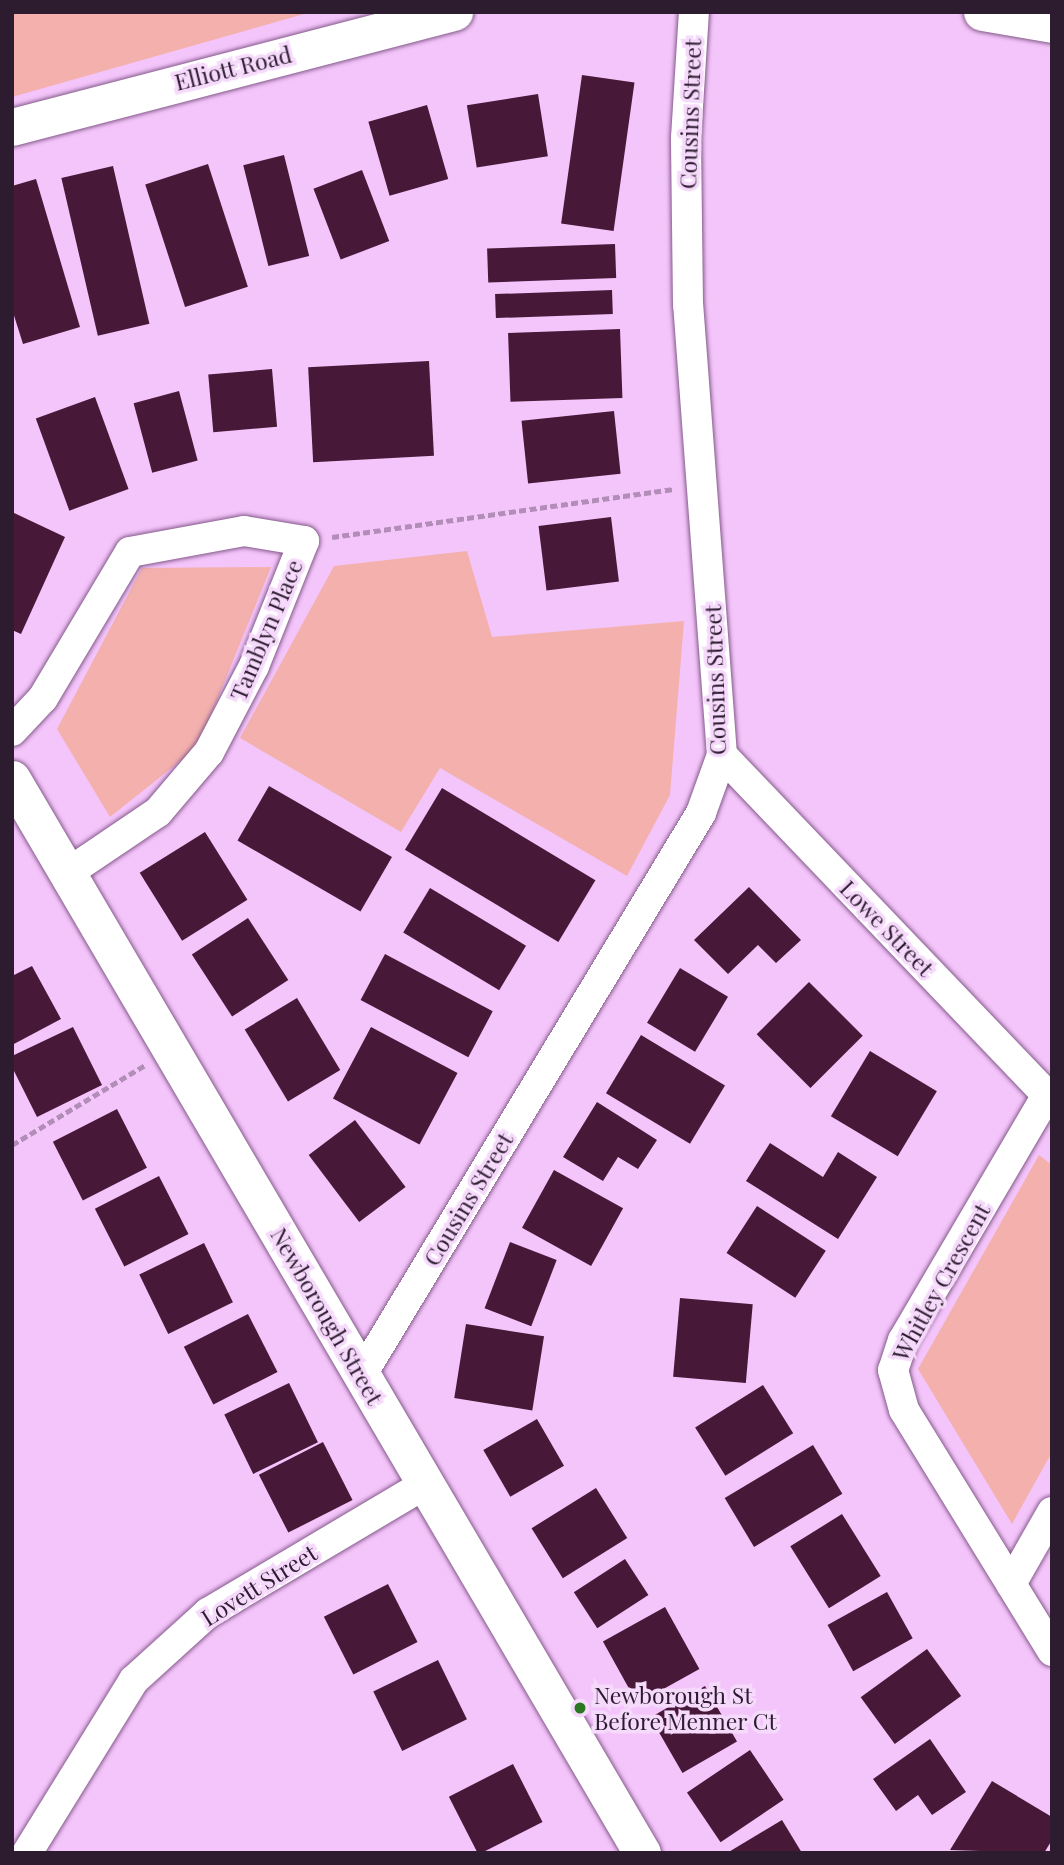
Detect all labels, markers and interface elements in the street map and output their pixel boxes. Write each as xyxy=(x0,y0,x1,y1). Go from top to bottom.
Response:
street label: Cousins Street xyxy=(674,38,706,190)
street label: Elliott Road xyxy=(171,40,295,96)
street label: Tamblyn Place xyxy=(224,555,308,705)
street label: Cousins Street xyxy=(699,604,731,756)
street label: Lowe Street xyxy=(834,874,940,982)
street label: Cousins Street xyxy=(417,1127,519,1271)
street label: Whitley Crescent xyxy=(886,1198,996,1366)
street label: Newborough Street xyxy=(265,1223,389,1409)
street label: Lovett Street xyxy=(196,1538,322,1632)
place label: Newborough St Before Menner Ct xyxy=(594,1681,777,1735)
marker: Newborough St Before Menner Ct xyxy=(572,1700,588,1716)

